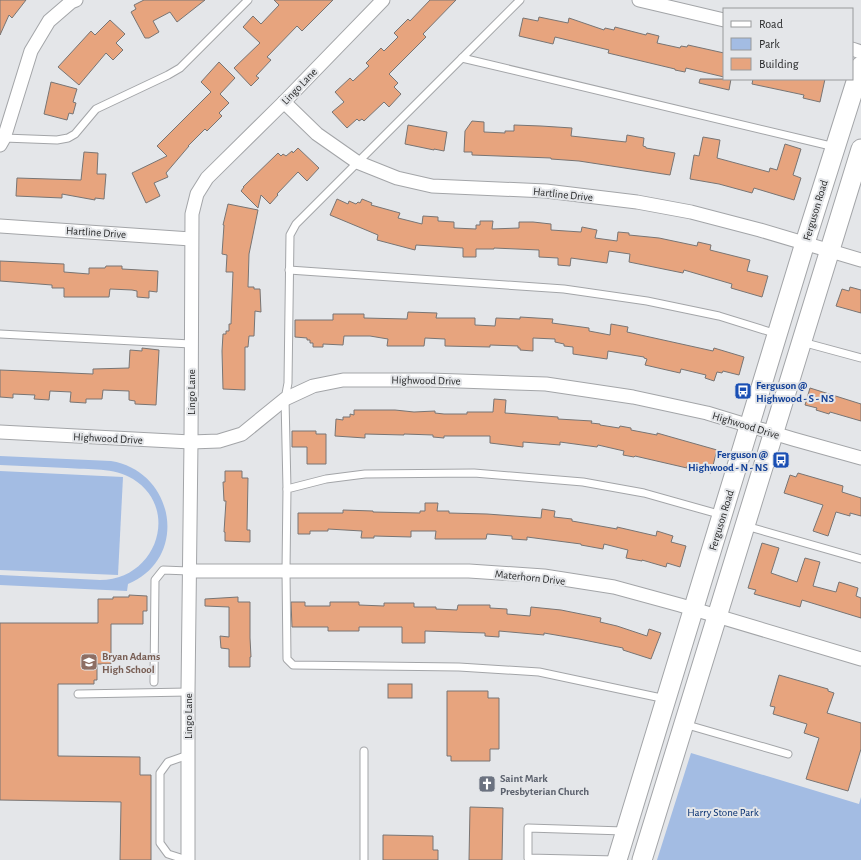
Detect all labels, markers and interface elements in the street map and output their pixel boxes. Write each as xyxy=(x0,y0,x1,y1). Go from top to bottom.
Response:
legend xyxy=(723,8,853,80)
text: Road xyxy=(759,18,783,30)
text: Park xyxy=(759,38,780,50)
text: Building xyxy=(759,58,799,70)
street label: Lingo Lane xyxy=(279,66,319,107)
street label: Ferguson Road xyxy=(801,178,830,242)
street label: Hartline Drive xyxy=(532,186,593,203)
street label: Hartline Drive xyxy=(66,225,126,240)
street label: Lingo Lane xyxy=(186,369,197,415)
street label: Highwood Drive xyxy=(391,374,461,387)
place label: Ferguson @ Highwood - S - NS xyxy=(756,380,834,404)
bus stop icon: Ferguson @ Highwood - S - NS xyxy=(733,381,753,401)
street label: Highwood Drive xyxy=(711,410,781,441)
street label: Highwood Drive xyxy=(73,431,143,446)
place label: Ferguson @ Highwood - N - NS xyxy=(688,449,769,473)
bus stop icon: Ferguson @ Highwood - N - NS xyxy=(771,450,791,470)
street label: Ferguson Road xyxy=(707,488,736,552)
street label: Materhorn Drive xyxy=(494,568,566,587)
place label: Bryan Adams High School xyxy=(102,651,160,675)
school or university icon: Bryan Adams High School xyxy=(79,652,99,672)
street label: Lingo Lane xyxy=(183,693,194,739)
place label: Saint Mark Presbyterian Church xyxy=(500,773,589,797)
church icon: Saint Mark Presbyterian Church xyxy=(477,774,497,794)
park label: Harry Stone Park xyxy=(687,807,759,818)

